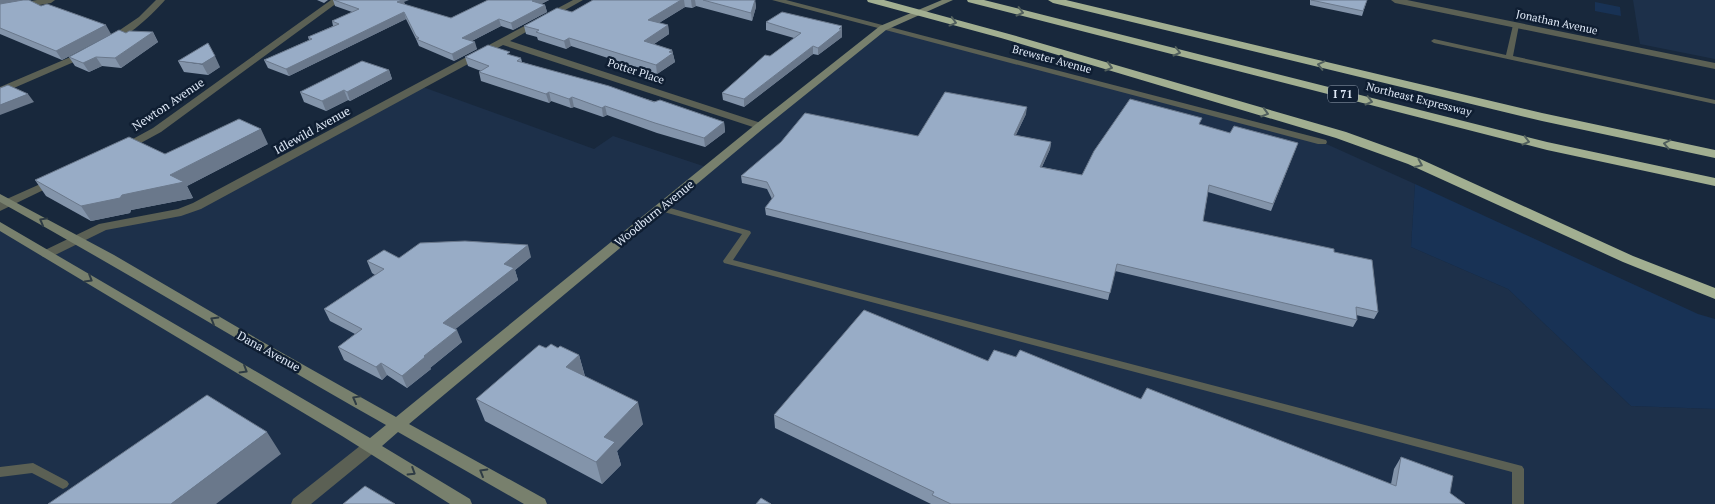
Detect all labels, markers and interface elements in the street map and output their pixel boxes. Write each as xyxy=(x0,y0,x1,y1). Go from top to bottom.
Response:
one-way arrow xyxy=(1015,6,1024,17)
street label: Jonathan Avenue xyxy=(1515,7,1600,38)
one-way arrow xyxy=(949,17,957,27)
street label: Brewster Avenue xyxy=(1011,42,1094,76)
one-way arrow xyxy=(1173,46,1182,57)
street label: Potter Place xyxy=(606,55,666,87)
one-way arrow xyxy=(1317,60,1326,71)
one-way arrow xyxy=(1105,62,1113,72)
street label: Newton Avenue xyxy=(129,74,207,134)
street label: Northeast Expressway xyxy=(1365,79,1474,119)
road number: I 71 xyxy=(1328,86,1358,102)
one-way arrow xyxy=(1364,95,1373,106)
street label: Idlewild Avenue xyxy=(271,103,353,157)
one-way arrow xyxy=(1261,107,1269,117)
one-way arrow xyxy=(1522,135,1531,146)
one-way arrow xyxy=(1663,140,1672,150)
one-way arrow xyxy=(1414,158,1423,168)
street label: Woodburn Avenue xyxy=(611,176,697,250)
one-way arrow xyxy=(40,217,49,227)
one-way arrow xyxy=(83,272,92,282)
one-way arrow xyxy=(210,316,219,326)
street label: Dana Avenue xyxy=(235,328,303,374)
one-way arrow xyxy=(238,363,247,373)
one-way arrow xyxy=(352,396,361,406)
one-way arrow xyxy=(407,465,416,475)
one-way arrow xyxy=(479,468,488,478)

